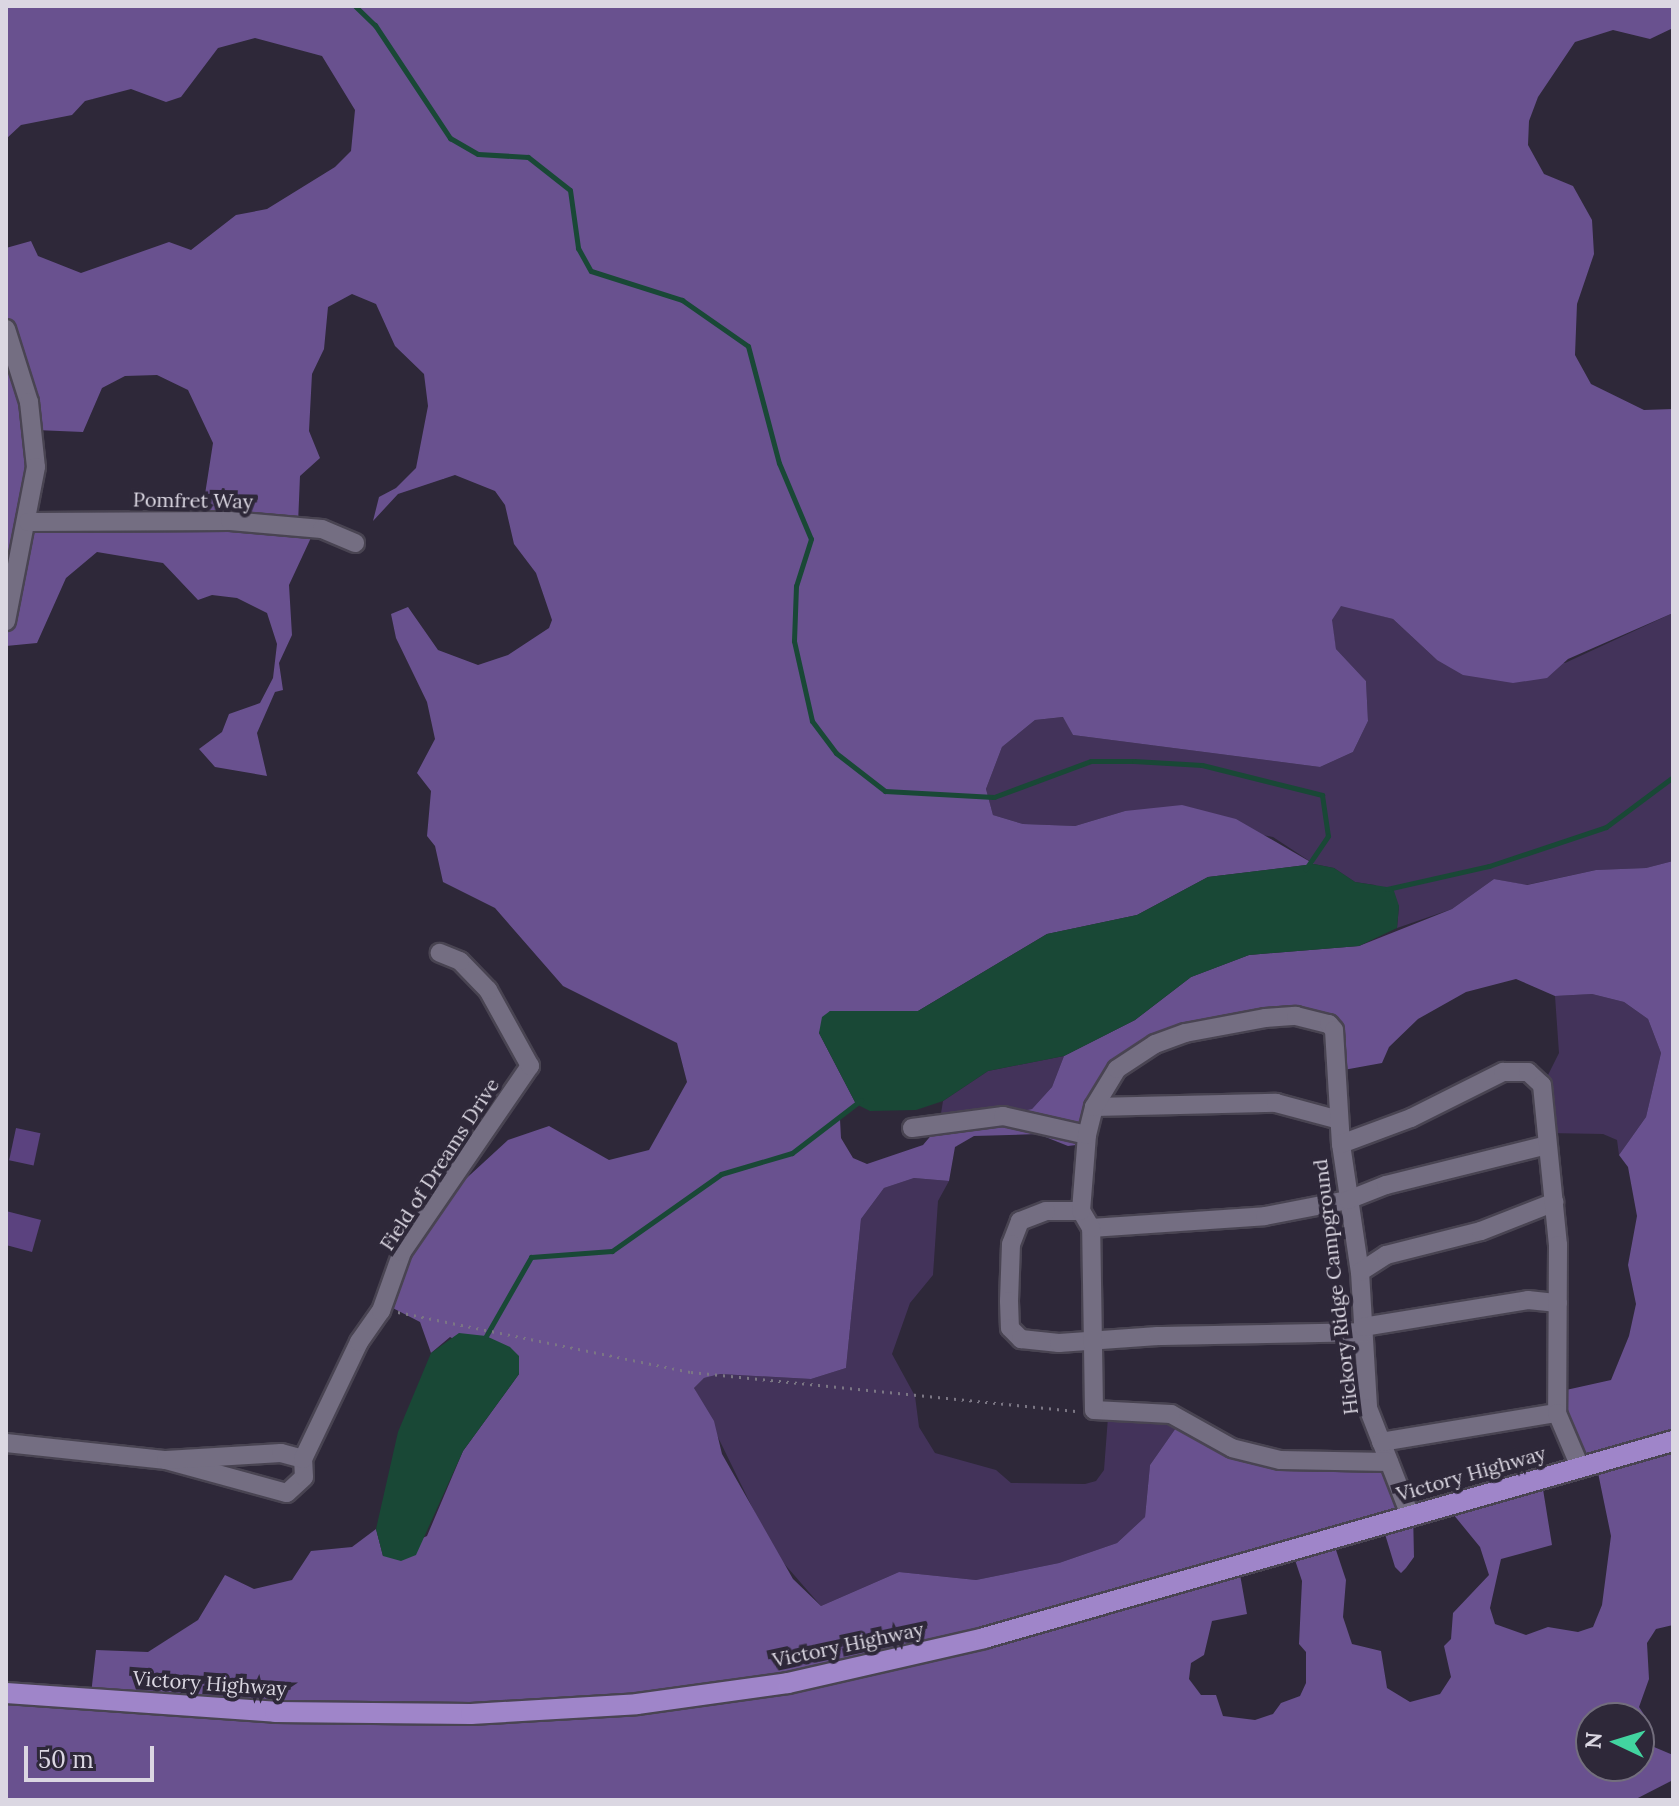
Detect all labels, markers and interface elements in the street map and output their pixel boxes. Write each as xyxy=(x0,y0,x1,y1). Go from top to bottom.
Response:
street label: Pomfret Way xyxy=(133,487,253,513)
street label: Field of Dreams Drive xyxy=(374,1073,504,1255)
street label: Hickory Ridge Campground xyxy=(1307,1158,1363,1416)
street label: Victory Highway xyxy=(1394,1440,1548,1506)
street label: Victory Highway xyxy=(770,1616,926,1672)
street label: Victory Highway xyxy=(132,1666,288,1700)
north arrow xyxy=(1575,1702,1655,1782)
scale bar xyxy=(28,1730,158,1780)
text: N xyxy=(1578,1731,1608,1750)
text: 50 m xyxy=(38,1744,94,1775)

